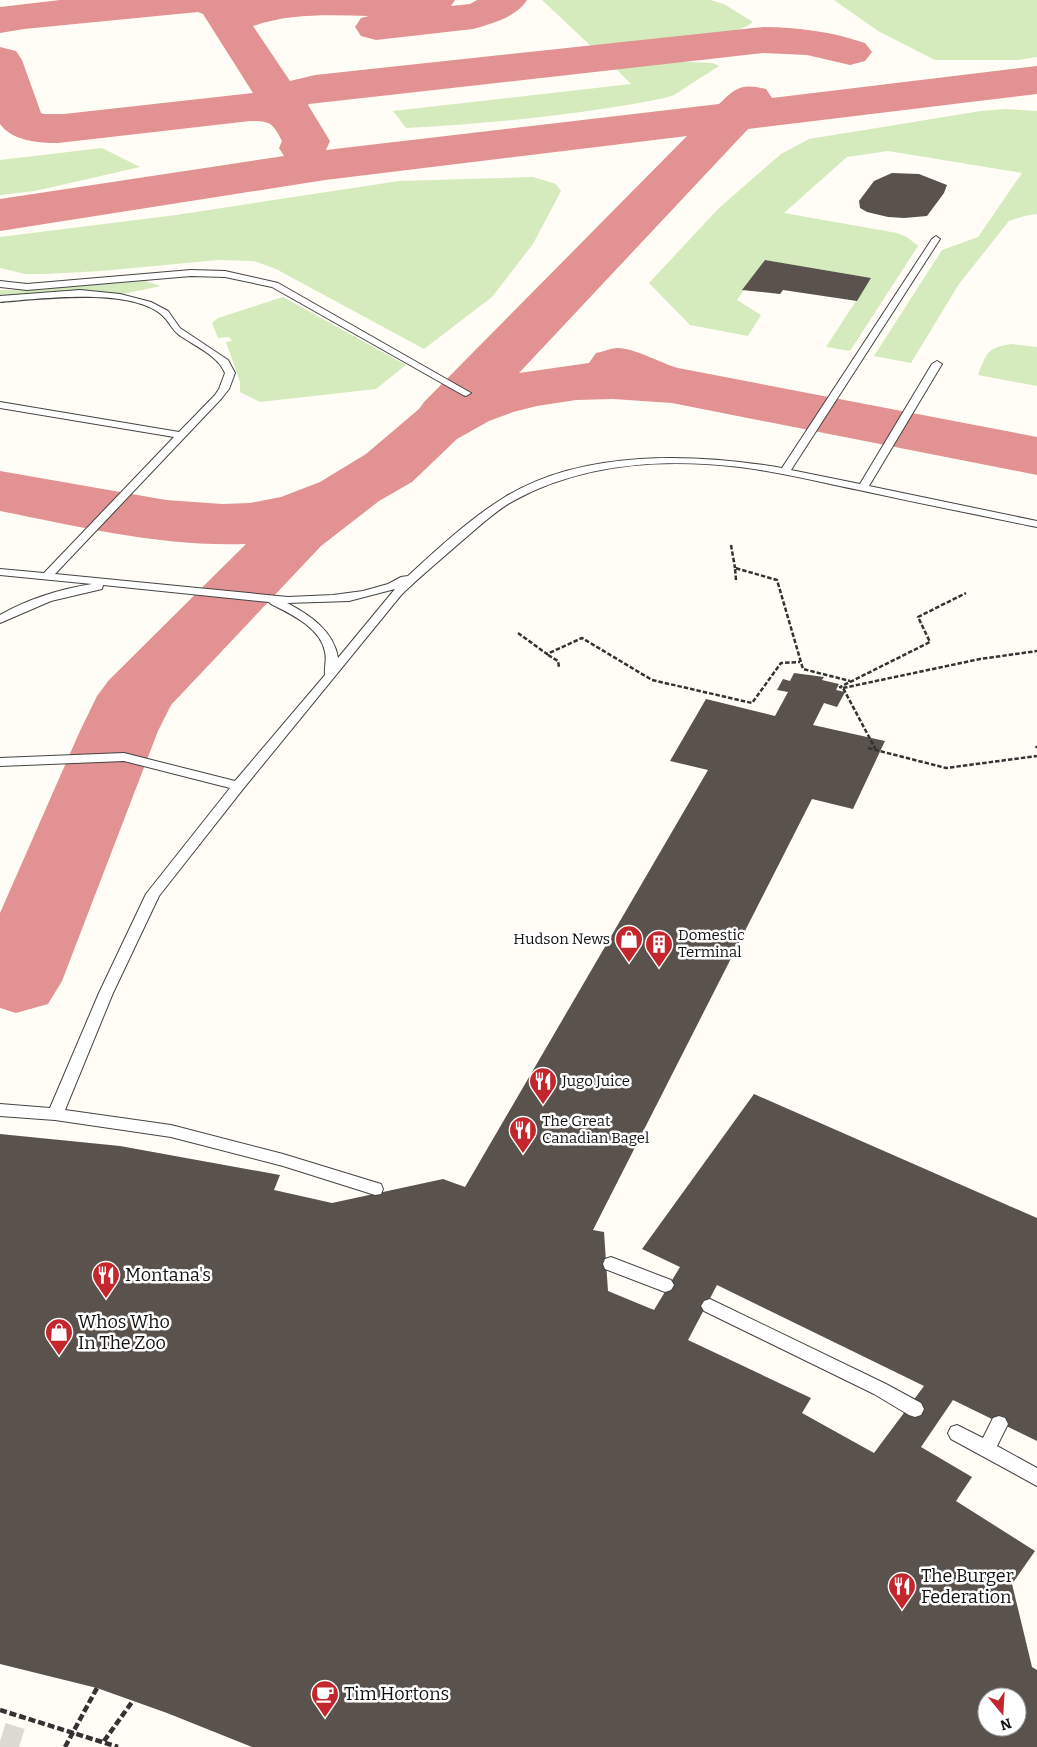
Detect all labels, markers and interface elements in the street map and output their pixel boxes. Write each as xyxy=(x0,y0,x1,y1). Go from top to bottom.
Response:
shop icon: Hudson News xyxy=(614,924,644,963)
place label: Domestic Terminal xyxy=(678,926,745,961)
building icon: Domestic Terminal xyxy=(644,929,674,968)
place label: Hudson News xyxy=(513,930,610,948)
restaurant icon: Jugo Juice xyxy=(528,1066,558,1105)
place label: Jugo Juice xyxy=(561,1072,630,1090)
place label: The Great Canadian Bagel xyxy=(542,1112,649,1147)
restaurant icon: The Great Canadian Bagel xyxy=(508,1115,538,1154)
restaurant icon: Montana's xyxy=(91,1260,121,1299)
place label: Montana's xyxy=(125,1264,211,1286)
place label: Whos Who In The Zoo xyxy=(78,1311,170,1354)
shop icon: Whos Who In The Zoo xyxy=(44,1317,74,1356)
place label: The Burger Federation xyxy=(921,1565,1014,1608)
restaurant icon: The Burger Federation xyxy=(887,1571,917,1610)
cafe icon: Tim Hortons xyxy=(310,1679,340,1718)
place label: Tim Hortons xyxy=(344,1683,449,1705)
north arrow xyxy=(977,1687,1027,1737)
text: N xyxy=(998,1714,1014,1734)

